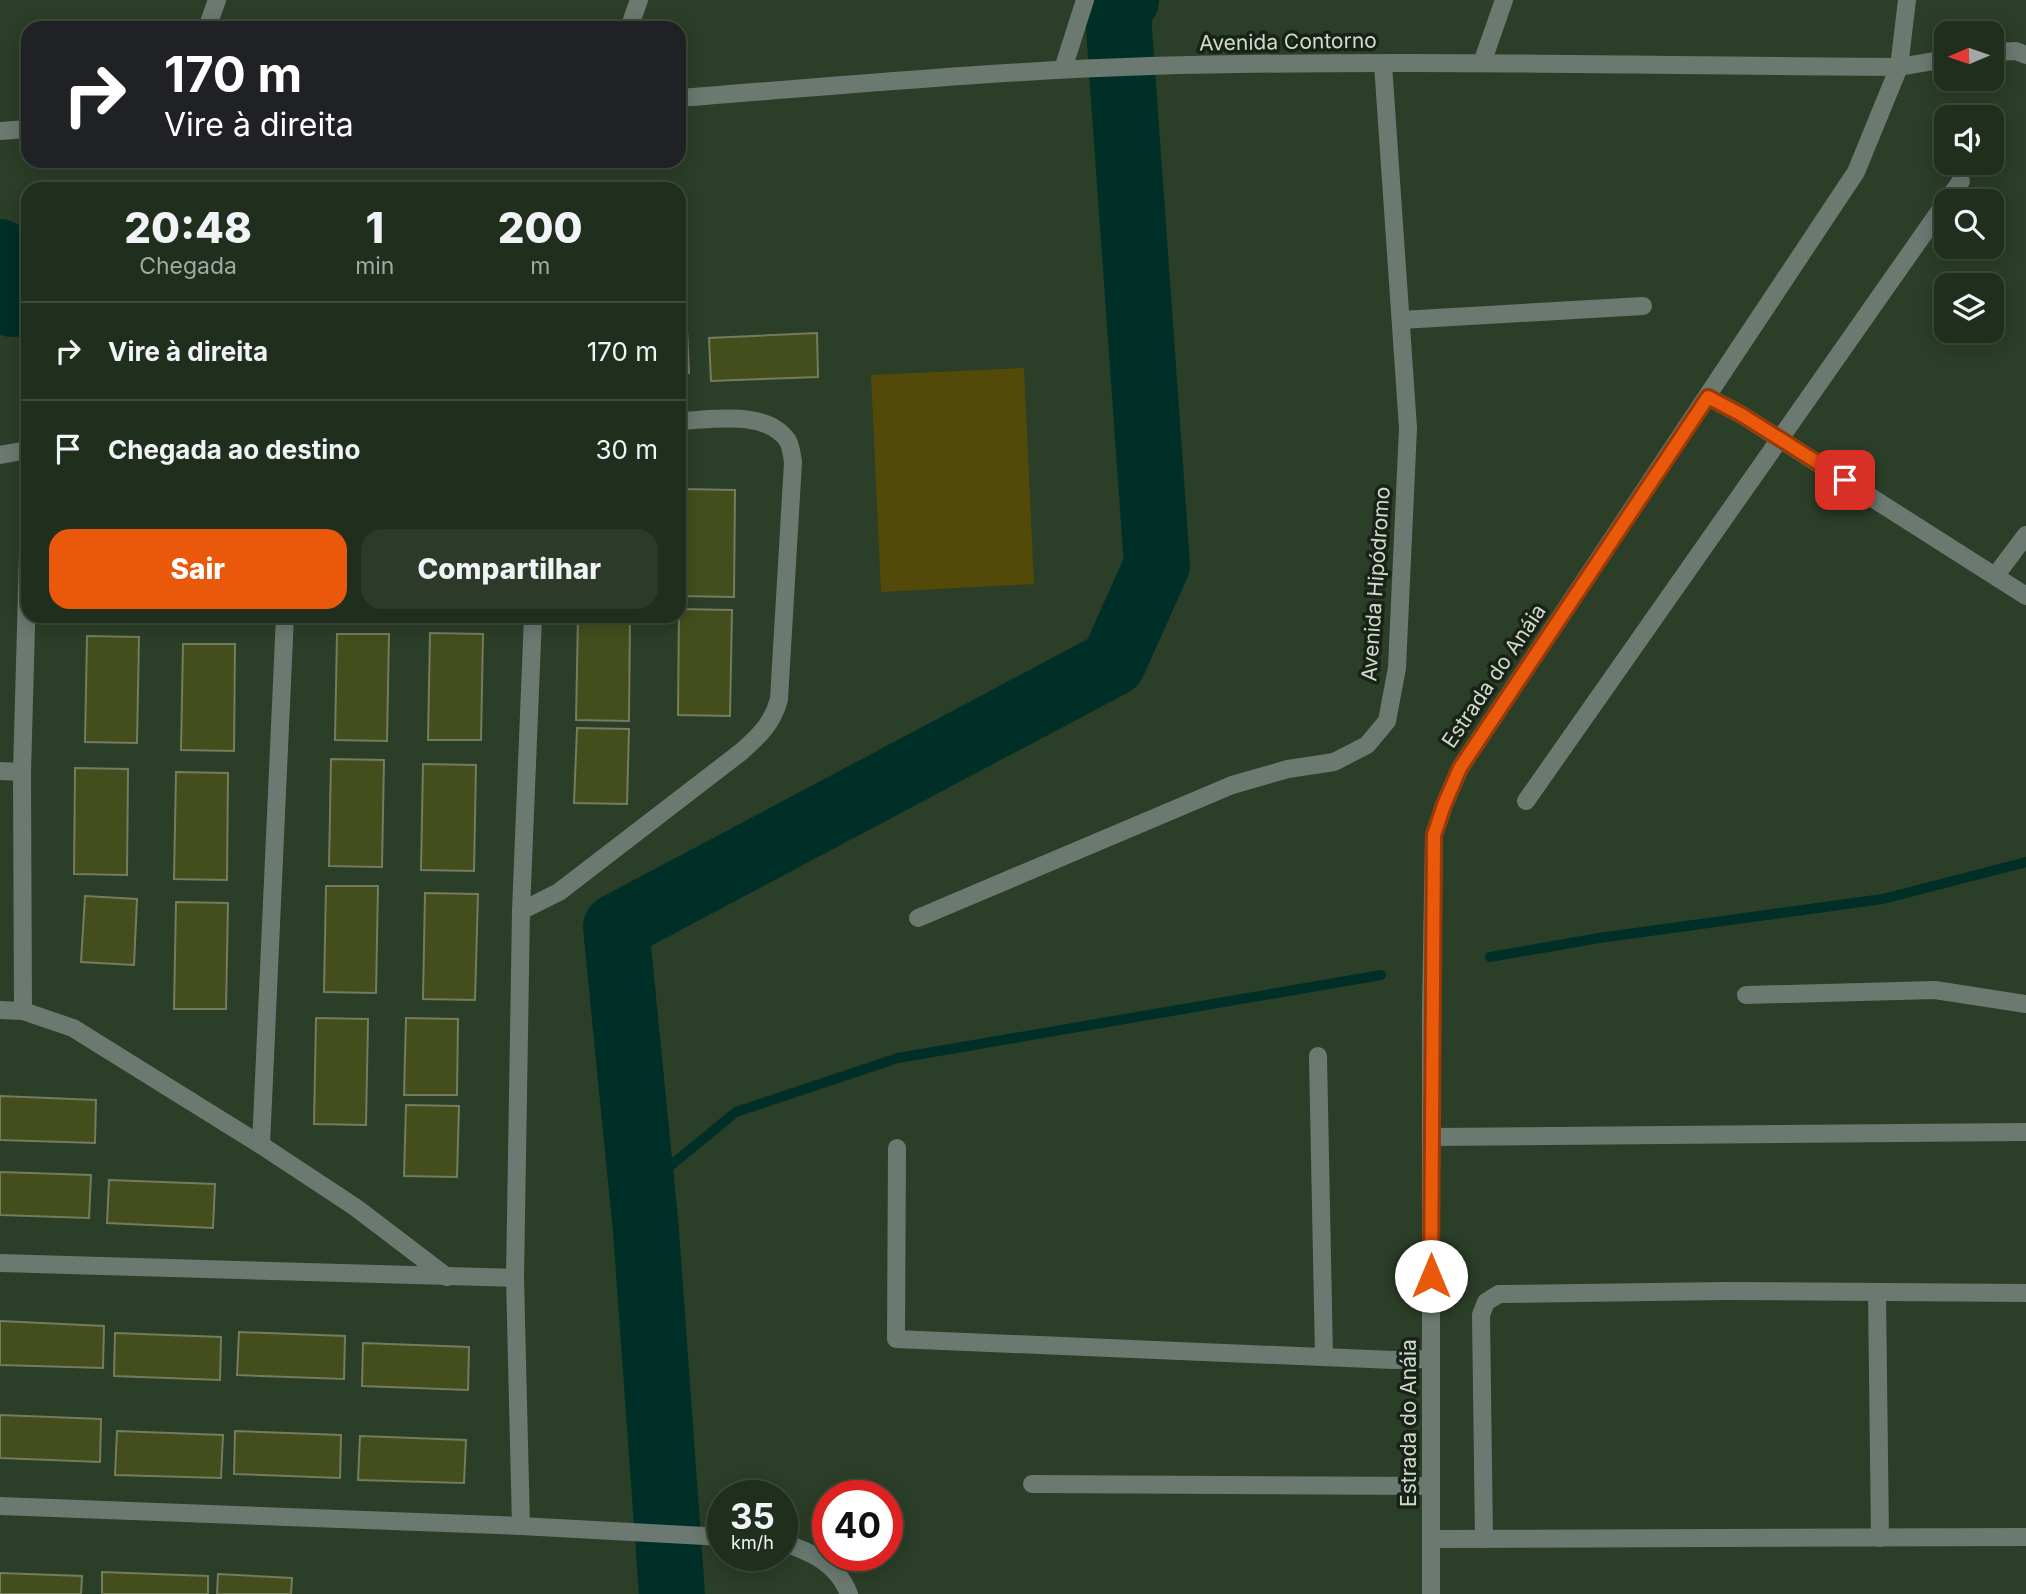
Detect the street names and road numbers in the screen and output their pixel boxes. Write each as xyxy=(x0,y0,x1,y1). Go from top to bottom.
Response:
street label: Avenida Contorno xyxy=(1199,27,1377,56)
street label: Avenida Hipódromo xyxy=(1356,486,1395,682)
street label: Estrada do Anáia xyxy=(1436,599,1551,752)
street label: Estrada do Anáia xyxy=(1396,1339,1421,1507)

